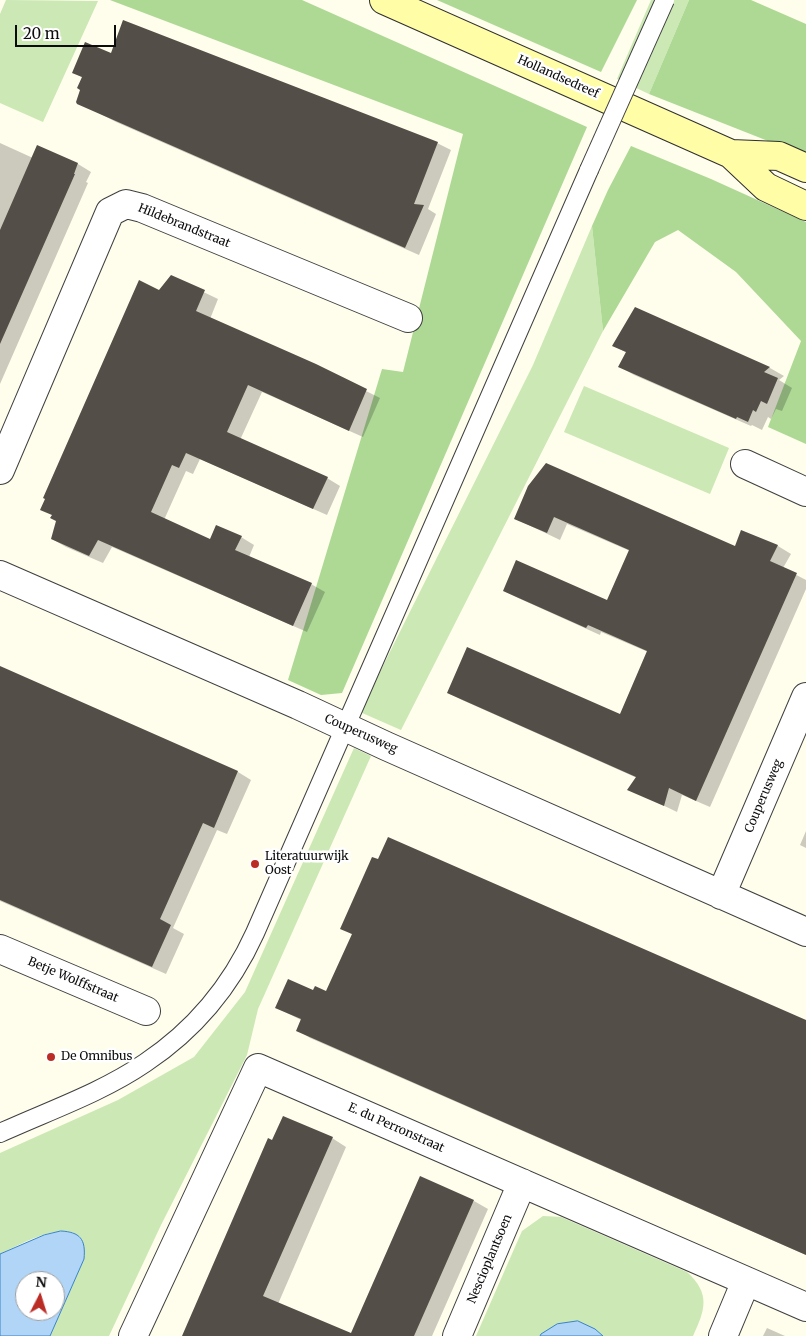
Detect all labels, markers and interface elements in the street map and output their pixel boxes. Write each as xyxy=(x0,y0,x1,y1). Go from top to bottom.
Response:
scale bar xyxy=(18,15,119,47)
text: 20 m xyxy=(23,24,60,43)
street label: Hollandsedreef xyxy=(515,53,601,101)
street label: Hildebrandstraat xyxy=(136,201,232,251)
street label: Couperusweg xyxy=(322,711,400,757)
street label: Couperusweg xyxy=(742,757,786,835)
place label: Literatuurwijk Oost xyxy=(265,850,349,878)
marker: Literatuurwijk Oost xyxy=(249,858,261,870)
street label: Betje Wolffstraat xyxy=(26,954,120,1006)
place label: De Omnibus xyxy=(61,1050,132,1064)
marker: De Omnibus xyxy=(45,1051,57,1063)
street label: E. du Perronstraat xyxy=(346,1100,446,1156)
street label: Nescioplantsoen xyxy=(465,1212,515,1306)
north arrow xyxy=(15,1271,65,1321)
text: N xyxy=(35,1273,48,1292)

